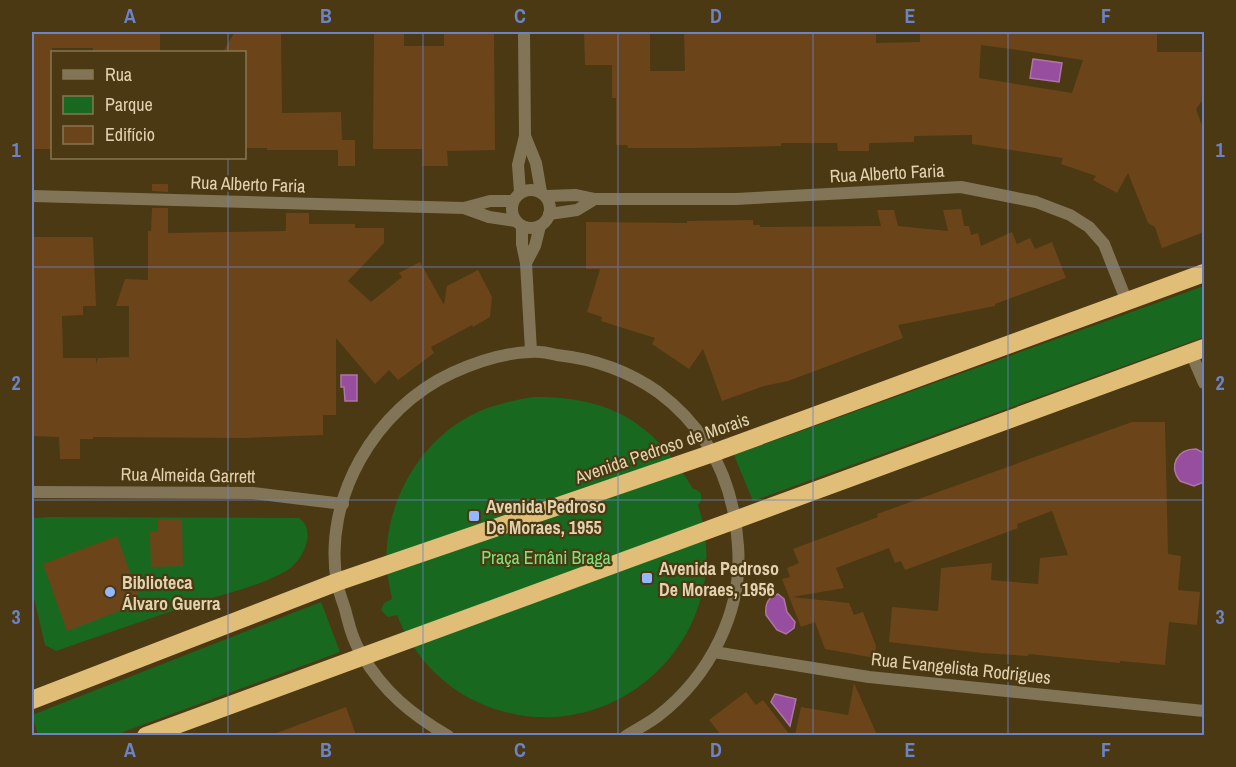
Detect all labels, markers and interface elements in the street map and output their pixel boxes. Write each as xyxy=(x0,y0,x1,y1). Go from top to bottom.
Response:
text: A xyxy=(124,2,136,29)
text: B xyxy=(320,2,332,29)
text: C xyxy=(514,2,526,29)
text: D xyxy=(710,2,722,29)
text: E xyxy=(905,2,916,29)
text: F xyxy=(1101,2,1111,29)
legend xyxy=(51,51,246,159)
text: Rua xyxy=(105,62,132,87)
text: Parque xyxy=(105,92,153,117)
text: Edifício xyxy=(105,122,155,147)
text: 1 xyxy=(11,136,21,163)
text: 1 xyxy=(1215,136,1225,163)
street label: Rua Alberto Faria xyxy=(829,158,945,188)
street label: Rua Alberto Faria xyxy=(190,170,306,198)
text: 2 xyxy=(11,369,21,396)
text: 2 xyxy=(1215,369,1225,396)
street label: Avenida Pedroso de Morais xyxy=(571,406,752,490)
street label: Rua Almeida Garrett xyxy=(121,461,255,489)
place label: Avenida Pedroso De Moraes, 1955 xyxy=(486,494,606,540)
marker: Avenida Pedroso De Moraes, 1955 xyxy=(467,509,481,523)
park label: Praça Ernâni Braga xyxy=(481,545,611,570)
place label: Avenida Pedroso De Moraes, 1956 xyxy=(659,556,779,602)
place label: Biblioteca Álvaro Guerra xyxy=(122,570,221,616)
marker: Avenida Pedroso De Moraes, 1956 xyxy=(640,571,654,585)
marker: Biblioteca Álvaro Guerra xyxy=(103,585,117,599)
text: 3 xyxy=(11,603,21,630)
text: 3 xyxy=(1215,603,1225,630)
street label: Rua Evangelista Rodrigues xyxy=(870,646,1052,690)
text: A xyxy=(124,736,136,763)
text: B xyxy=(320,736,332,763)
text: C xyxy=(514,736,526,763)
text: D xyxy=(710,736,722,763)
text: E xyxy=(905,736,916,763)
text: F xyxy=(1101,736,1111,763)

